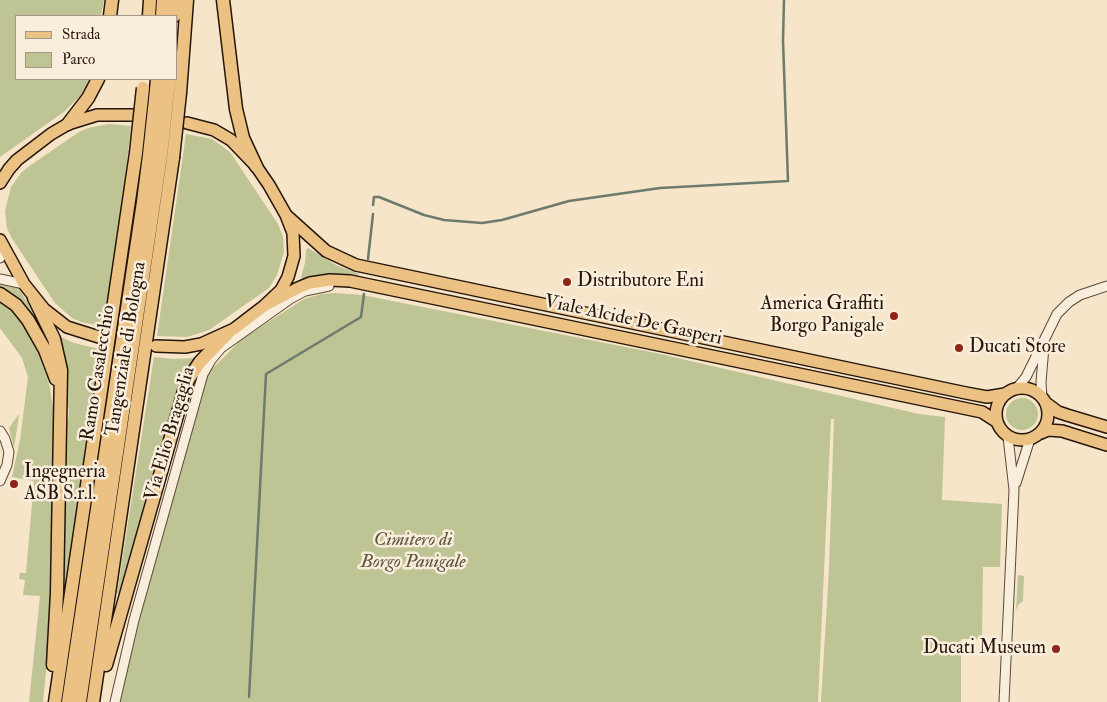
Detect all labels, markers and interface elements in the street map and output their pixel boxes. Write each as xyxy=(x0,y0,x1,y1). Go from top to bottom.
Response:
legend xyxy=(15,15,178,80)
text: Strada xyxy=(62,25,101,44)
text: Parco xyxy=(62,50,95,69)
street label: Tangenziale di Bologna xyxy=(102,260,152,438)
place label: Distributore Eni xyxy=(577,271,704,293)
marker: Distributore Eni xyxy=(561,276,573,288)
street label: Viale Alcide De Gasperi xyxy=(542,291,724,351)
place label: America Graffiti Borgo Panigale xyxy=(760,294,884,338)
street label: Ramo Casalecchio xyxy=(77,303,121,443)
marker: America Graffiti Borgo Panigale xyxy=(888,310,900,322)
place label: Ducati Store xyxy=(969,337,1066,359)
marker: Ducati Store xyxy=(953,342,965,354)
street label: Via Elio Bragaglia xyxy=(141,364,201,504)
place label: Ingegneria ASB S.r.l. xyxy=(24,462,106,506)
marker: Ingegneria ASB S.r.l. xyxy=(8,478,20,490)
park label: Cimitero di Borgo Panigale xyxy=(360,530,466,574)
place label: Ducati Museum xyxy=(923,638,1046,660)
marker: Ducati Museum xyxy=(1050,643,1062,655)

